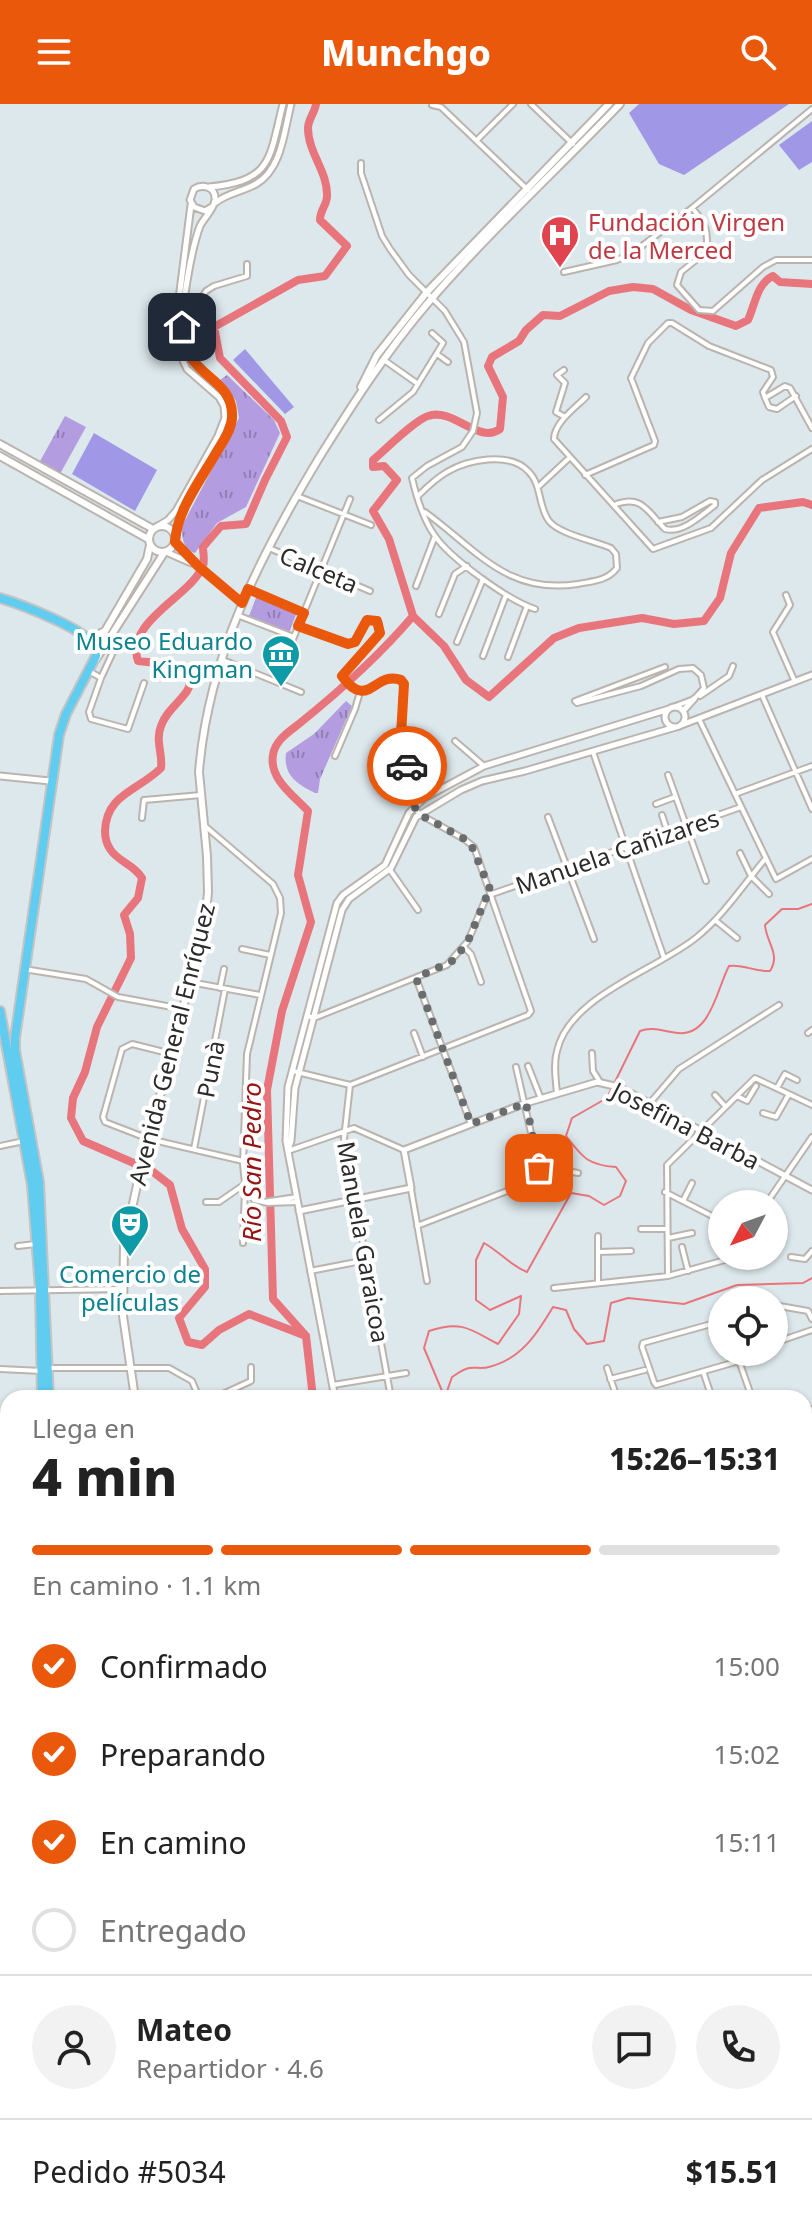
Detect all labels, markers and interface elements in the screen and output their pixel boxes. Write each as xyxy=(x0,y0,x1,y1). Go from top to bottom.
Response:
text: Munchgo xyxy=(321,28,491,77)
icon: menu xyxy=(32,30,76,74)
icon: search xyxy=(736,30,780,74)
place label: Fundación Virgen de la Merced xyxy=(588,205,785,266)
hospital icon: Fundación Virgen de la Merced xyxy=(539,214,581,269)
pin xyxy=(148,293,216,361)
icon: home xyxy=(160,305,204,349)
street label: Calceta xyxy=(275,538,363,600)
place label: Museo Eduardo Kingman xyxy=(75,624,253,685)
museum icon: Museo Eduardo Kingman xyxy=(260,633,302,688)
courier xyxy=(367,726,447,806)
icon: car xyxy=(385,744,429,788)
street label: Manuela Cañizares xyxy=(511,801,723,901)
street label: Avenida General Enríquez xyxy=(120,899,222,1189)
street label: Punà xyxy=(188,1038,232,1100)
street label: Josefina Barba xyxy=(604,1073,766,1177)
water label: Río San Pedro xyxy=(233,1082,269,1242)
pin xyxy=(505,1134,573,1202)
street label: Manuela Garaicoa xyxy=(330,1139,398,1345)
icon: bag xyxy=(517,1146,561,1190)
north arrow xyxy=(708,1190,788,1270)
map controls xyxy=(708,1190,788,1366)
theatre icon: Comercio de películas xyxy=(109,1203,151,1258)
place label: Comercio de películas xyxy=(59,1257,201,1318)
button: locate xyxy=(708,1286,788,1366)
text: Llega en xyxy=(32,1410,135,1446)
text: 15:26–15:31 xyxy=(609,1438,780,1479)
text: 4 min xyxy=(32,1440,177,1511)
text: En camino · 1.1 km xyxy=(32,1567,261,1603)
icon: check xyxy=(32,1644,76,1688)
text: Confirmado xyxy=(100,1646,268,1687)
text: 15:00 xyxy=(714,1648,780,1684)
icon: check xyxy=(32,1732,76,1776)
text: Preparando xyxy=(100,1734,266,1775)
text: 15:02 xyxy=(714,1736,780,1772)
icon: check xyxy=(32,1820,76,1864)
text: En camino xyxy=(100,1822,247,1863)
text: 15:11 xyxy=(714,1824,780,1860)
text: Entregado xyxy=(100,1910,247,1951)
button: person xyxy=(32,2005,116,2089)
button: chat xyxy=(592,2005,676,2089)
button: phone xyxy=(696,2005,780,2089)
text: Mateo xyxy=(136,2009,232,2050)
text: Repartidor · 4.6 xyxy=(136,2050,324,2086)
text: Pedido #5034 xyxy=(32,2151,226,2192)
text: $15.51 xyxy=(686,2151,780,2192)

